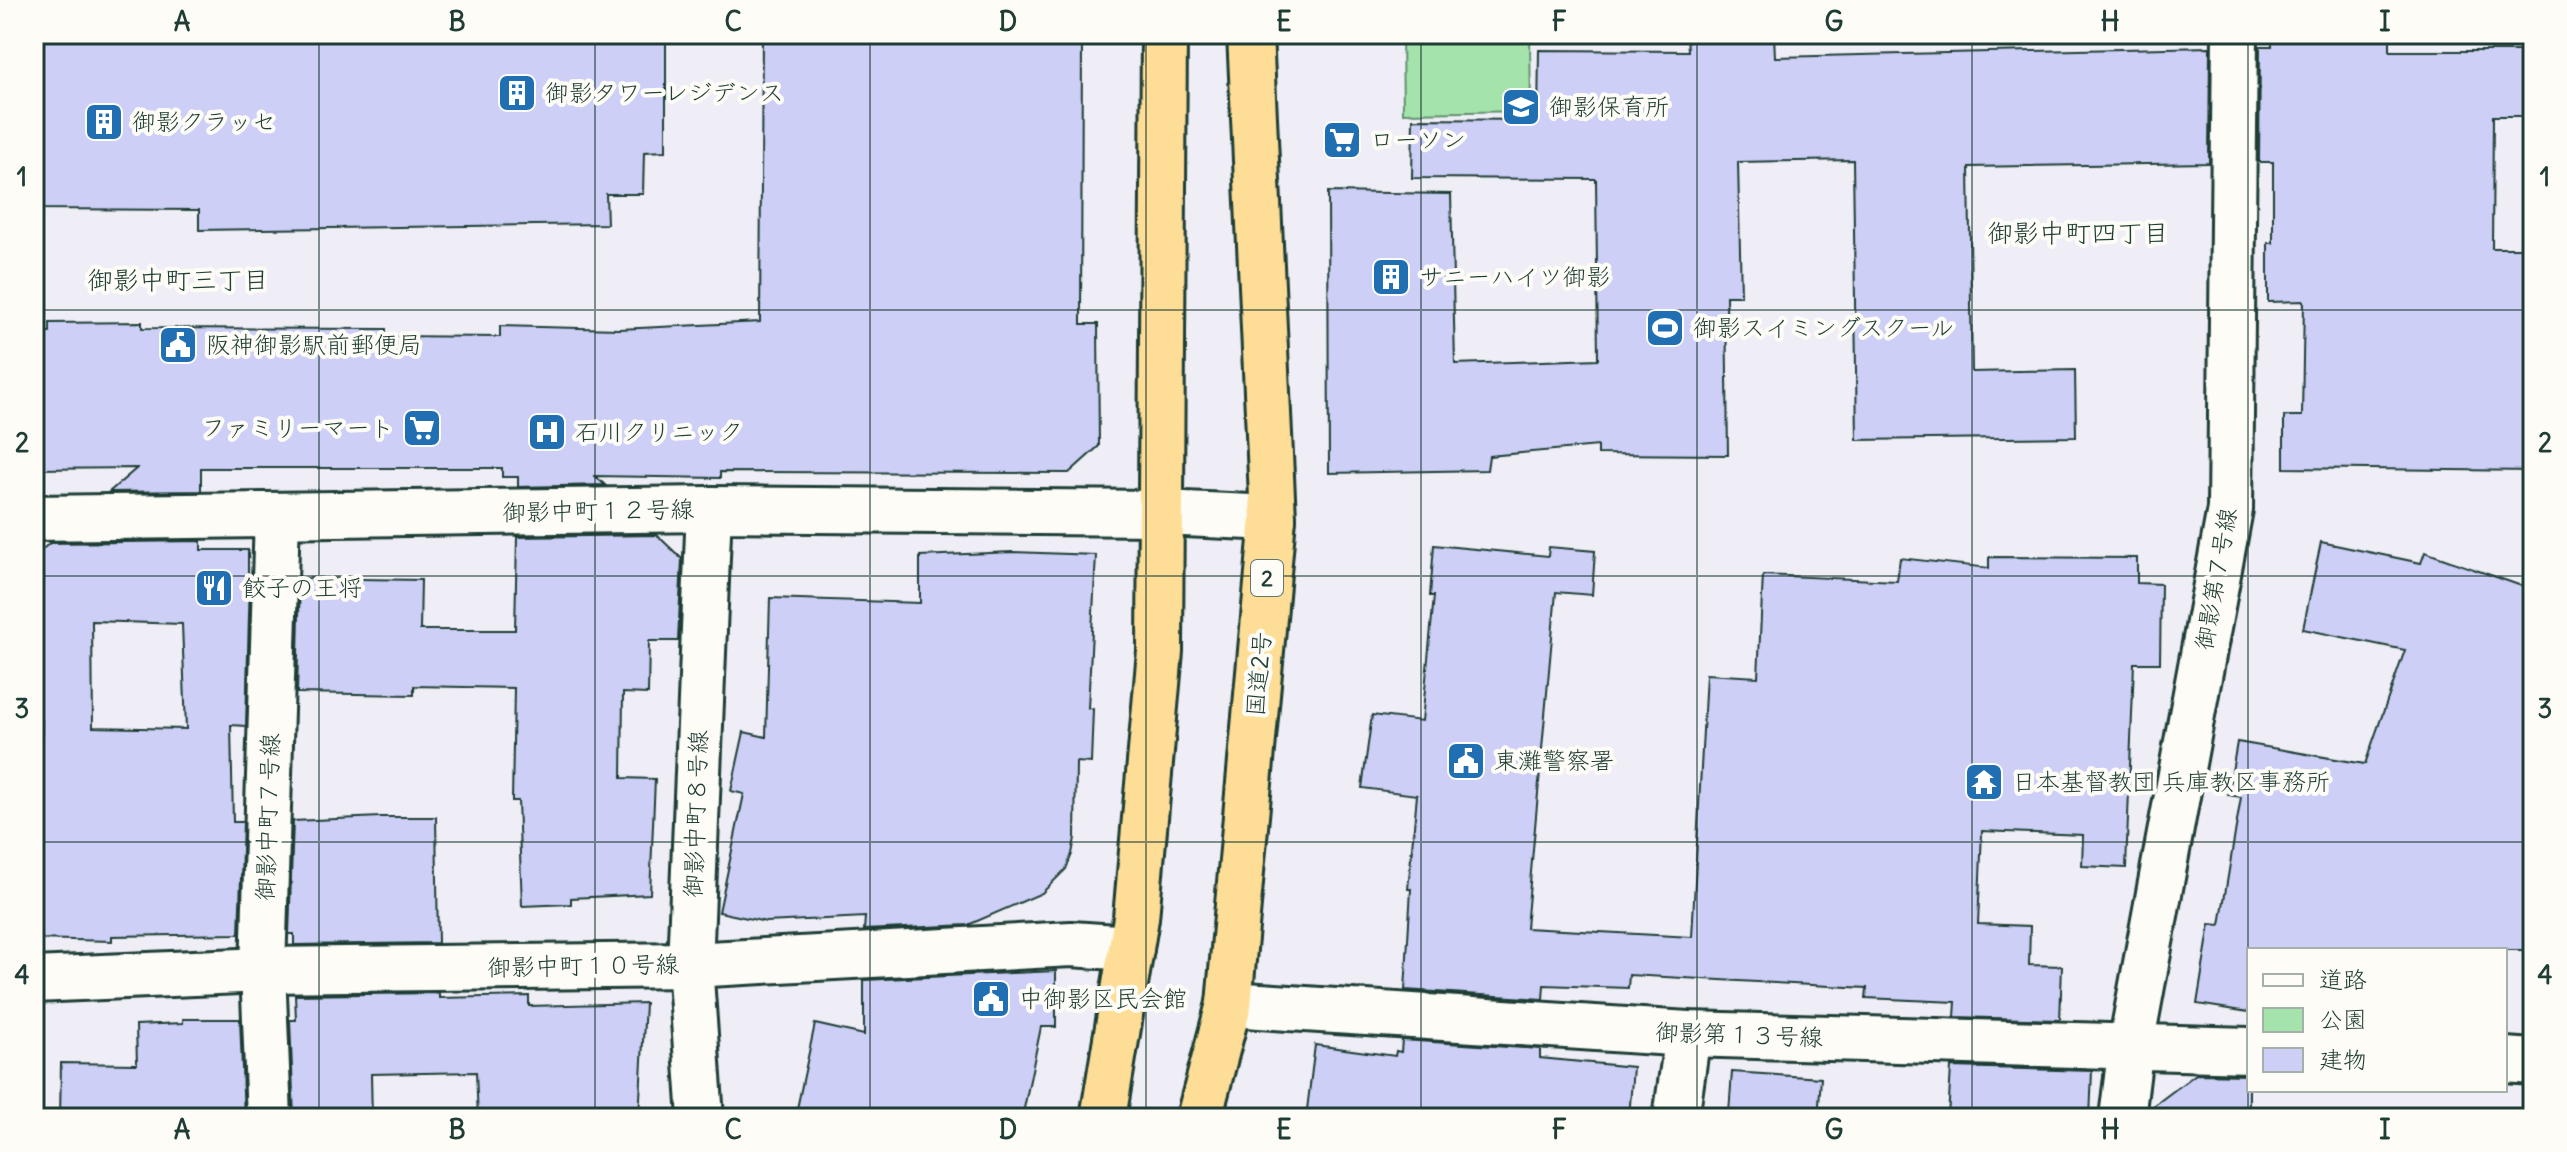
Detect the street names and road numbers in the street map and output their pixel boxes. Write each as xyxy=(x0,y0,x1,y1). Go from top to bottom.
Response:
street label: 御影中町１２号線 xyxy=(502,493,694,527)
street label: 御影第７号線 xyxy=(2188,505,2242,652)
road number: 2 xyxy=(1251,560,1283,596)
street label: 国道2号 xyxy=(1239,630,1277,718)
street label: 御影中町８号線 xyxy=(677,729,713,898)
street label: 御影中町７号線 xyxy=(249,732,285,901)
street label: 御影中町１０号線 xyxy=(487,948,679,982)
street label: 御影第１３号線 xyxy=(1655,1016,1824,1052)

